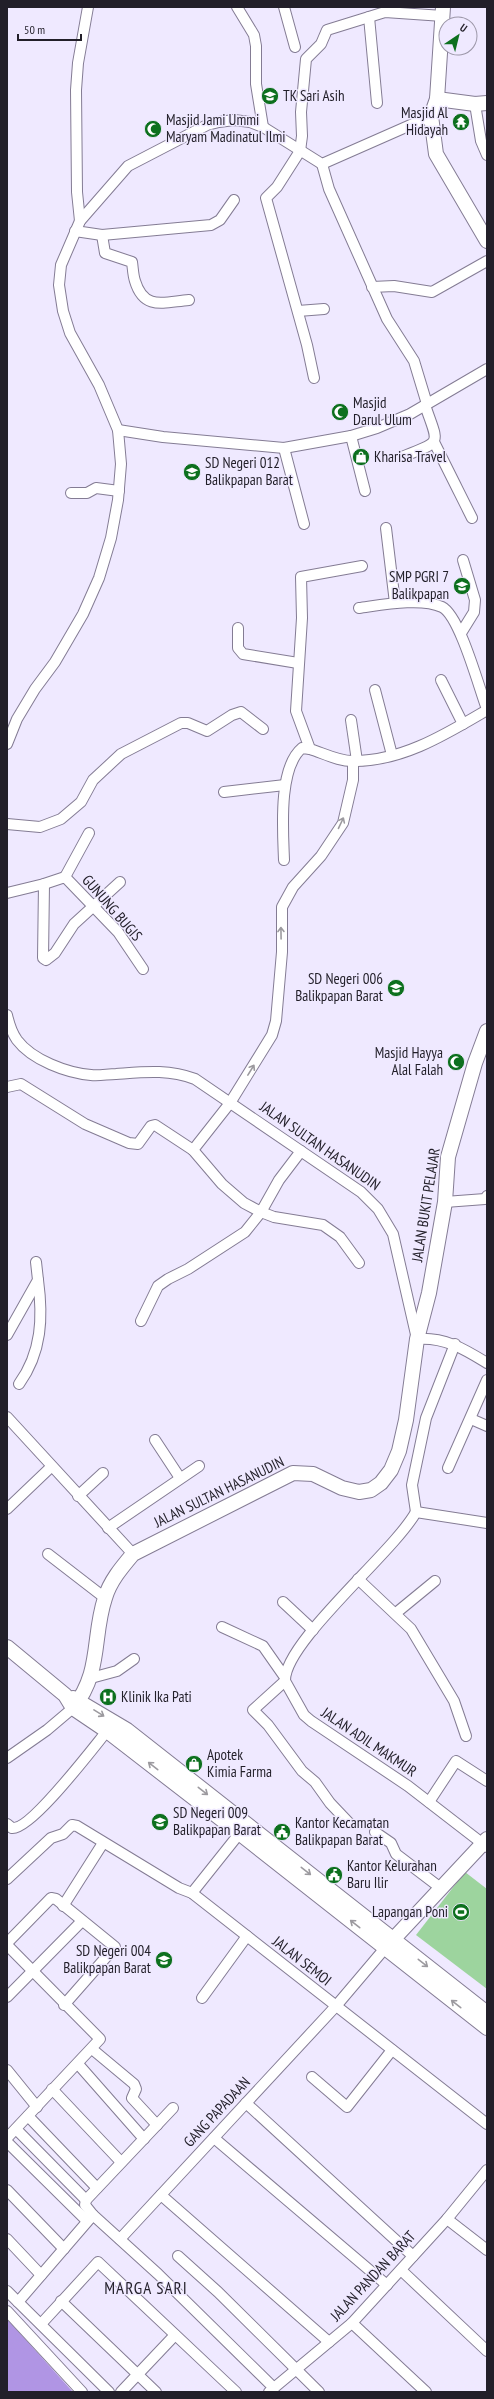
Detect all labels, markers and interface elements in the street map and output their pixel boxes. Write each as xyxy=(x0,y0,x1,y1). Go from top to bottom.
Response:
scale bar xyxy=(18,16,81,42)
north arrow xyxy=(438,16,478,56)
text: U xyxy=(457,20,470,35)
text: 50 m xyxy=(24,22,45,37)
school or university icon: TK Sari Asih xyxy=(260,86,280,106)
place label: TK Sari Asih xyxy=(283,86,345,105)
place label: Masjid Al Hidayah xyxy=(401,103,449,139)
place label: Masjid Jami Ummi Maryam Madinatul Ilmi xyxy=(166,110,285,146)
temple icon: Masjid Al Hidayah xyxy=(451,112,471,132)
mosque icon: Masjid Jami Ummi Maryam Madinatul Ilmi xyxy=(143,119,163,139)
place label: Masjid Darul Ulum xyxy=(353,393,412,429)
mosque icon: Masjid Darul Ulum xyxy=(330,402,350,422)
shop icon: Kharisa Travel xyxy=(351,447,371,467)
place label: Kharisa Travel xyxy=(374,447,447,466)
place label: SD Negeri 012 Balikpapan Barat xyxy=(205,453,293,489)
school or university icon: SD Negeri 012 Balikpapan Barat xyxy=(182,462,202,482)
place label: SMP PGRI 7 Balikpapan xyxy=(389,567,449,603)
school or university icon: SMP PGRI 7 Balikpapan xyxy=(452,576,472,596)
one-way arrow xyxy=(338,818,345,830)
street label: GUNUNG BUGIS xyxy=(78,871,146,945)
one-way arrow xyxy=(277,927,285,940)
place label: SD Negeri 006 Balikpapan Barat xyxy=(295,969,383,1005)
school or university icon: SD Negeri 006 Balikpapan Barat xyxy=(386,978,406,998)
place label: Masjid Hayya Alal Falah xyxy=(375,1043,443,1079)
mosque icon: Masjid Hayya Alal Falah xyxy=(446,1052,466,1072)
one-way arrow xyxy=(247,1065,255,1076)
street label: JALAN SULTAN HASANUDIN xyxy=(256,1096,384,1194)
street label: JALAN BUKIT PELAJAR xyxy=(407,1147,444,1264)
street label: JALAN SULTAN HASANUDIN xyxy=(150,1452,287,1532)
hospital icon: Klinik Ika Pati xyxy=(98,1687,118,1707)
place label: Klinik Ika Pati xyxy=(121,1687,192,1706)
street label: JALAN ADIL MAKMUR xyxy=(317,1702,421,1780)
one-way arrow xyxy=(93,1709,104,1717)
place label: Apotek Kimia Farma xyxy=(207,1745,272,1781)
shop icon: Apotek Kimia Farma xyxy=(184,1754,204,1774)
one-way arrow xyxy=(147,1762,158,1771)
one-way arrow xyxy=(198,1786,209,1795)
place label: SD Negeri 009 Balikpapan Barat xyxy=(173,1803,261,1839)
school or university icon: SD Negeri 009 Balikpapan Barat xyxy=(150,1812,170,1832)
place label: Kantor Kecamatan Balikpapan Barat xyxy=(295,1813,389,1849)
public building icon: Kantor Kecamatan Balikpapan Barat xyxy=(272,1822,292,1842)
place label: Kantor Kelurahan Baru Ilir xyxy=(347,1856,437,1892)
public building icon: Kantor Kelurahan Baru Ilir xyxy=(324,1865,344,1885)
one-way arrow xyxy=(300,1866,311,1875)
place label: Lapangan Poni xyxy=(372,1902,448,1921)
sports icon: Lapangan Poni xyxy=(451,1902,471,1922)
one-way arrow xyxy=(349,1920,360,1928)
street label: JALAN SEMOI xyxy=(268,1931,336,1989)
place label: SD Negeri 004 Balikpapan Barat xyxy=(63,1941,151,1977)
school or university icon: SD Negeri 004 Balikpapan Barat xyxy=(154,1950,174,1970)
one-way arrow xyxy=(417,1958,428,1967)
one-way arrow xyxy=(451,2000,462,2009)
street label: GANG PAPADAAN xyxy=(179,2073,254,2151)
street label: JALAN PANDAN BARAT xyxy=(325,2226,419,2325)
district label: MARGA SARI xyxy=(104,2277,188,2299)

